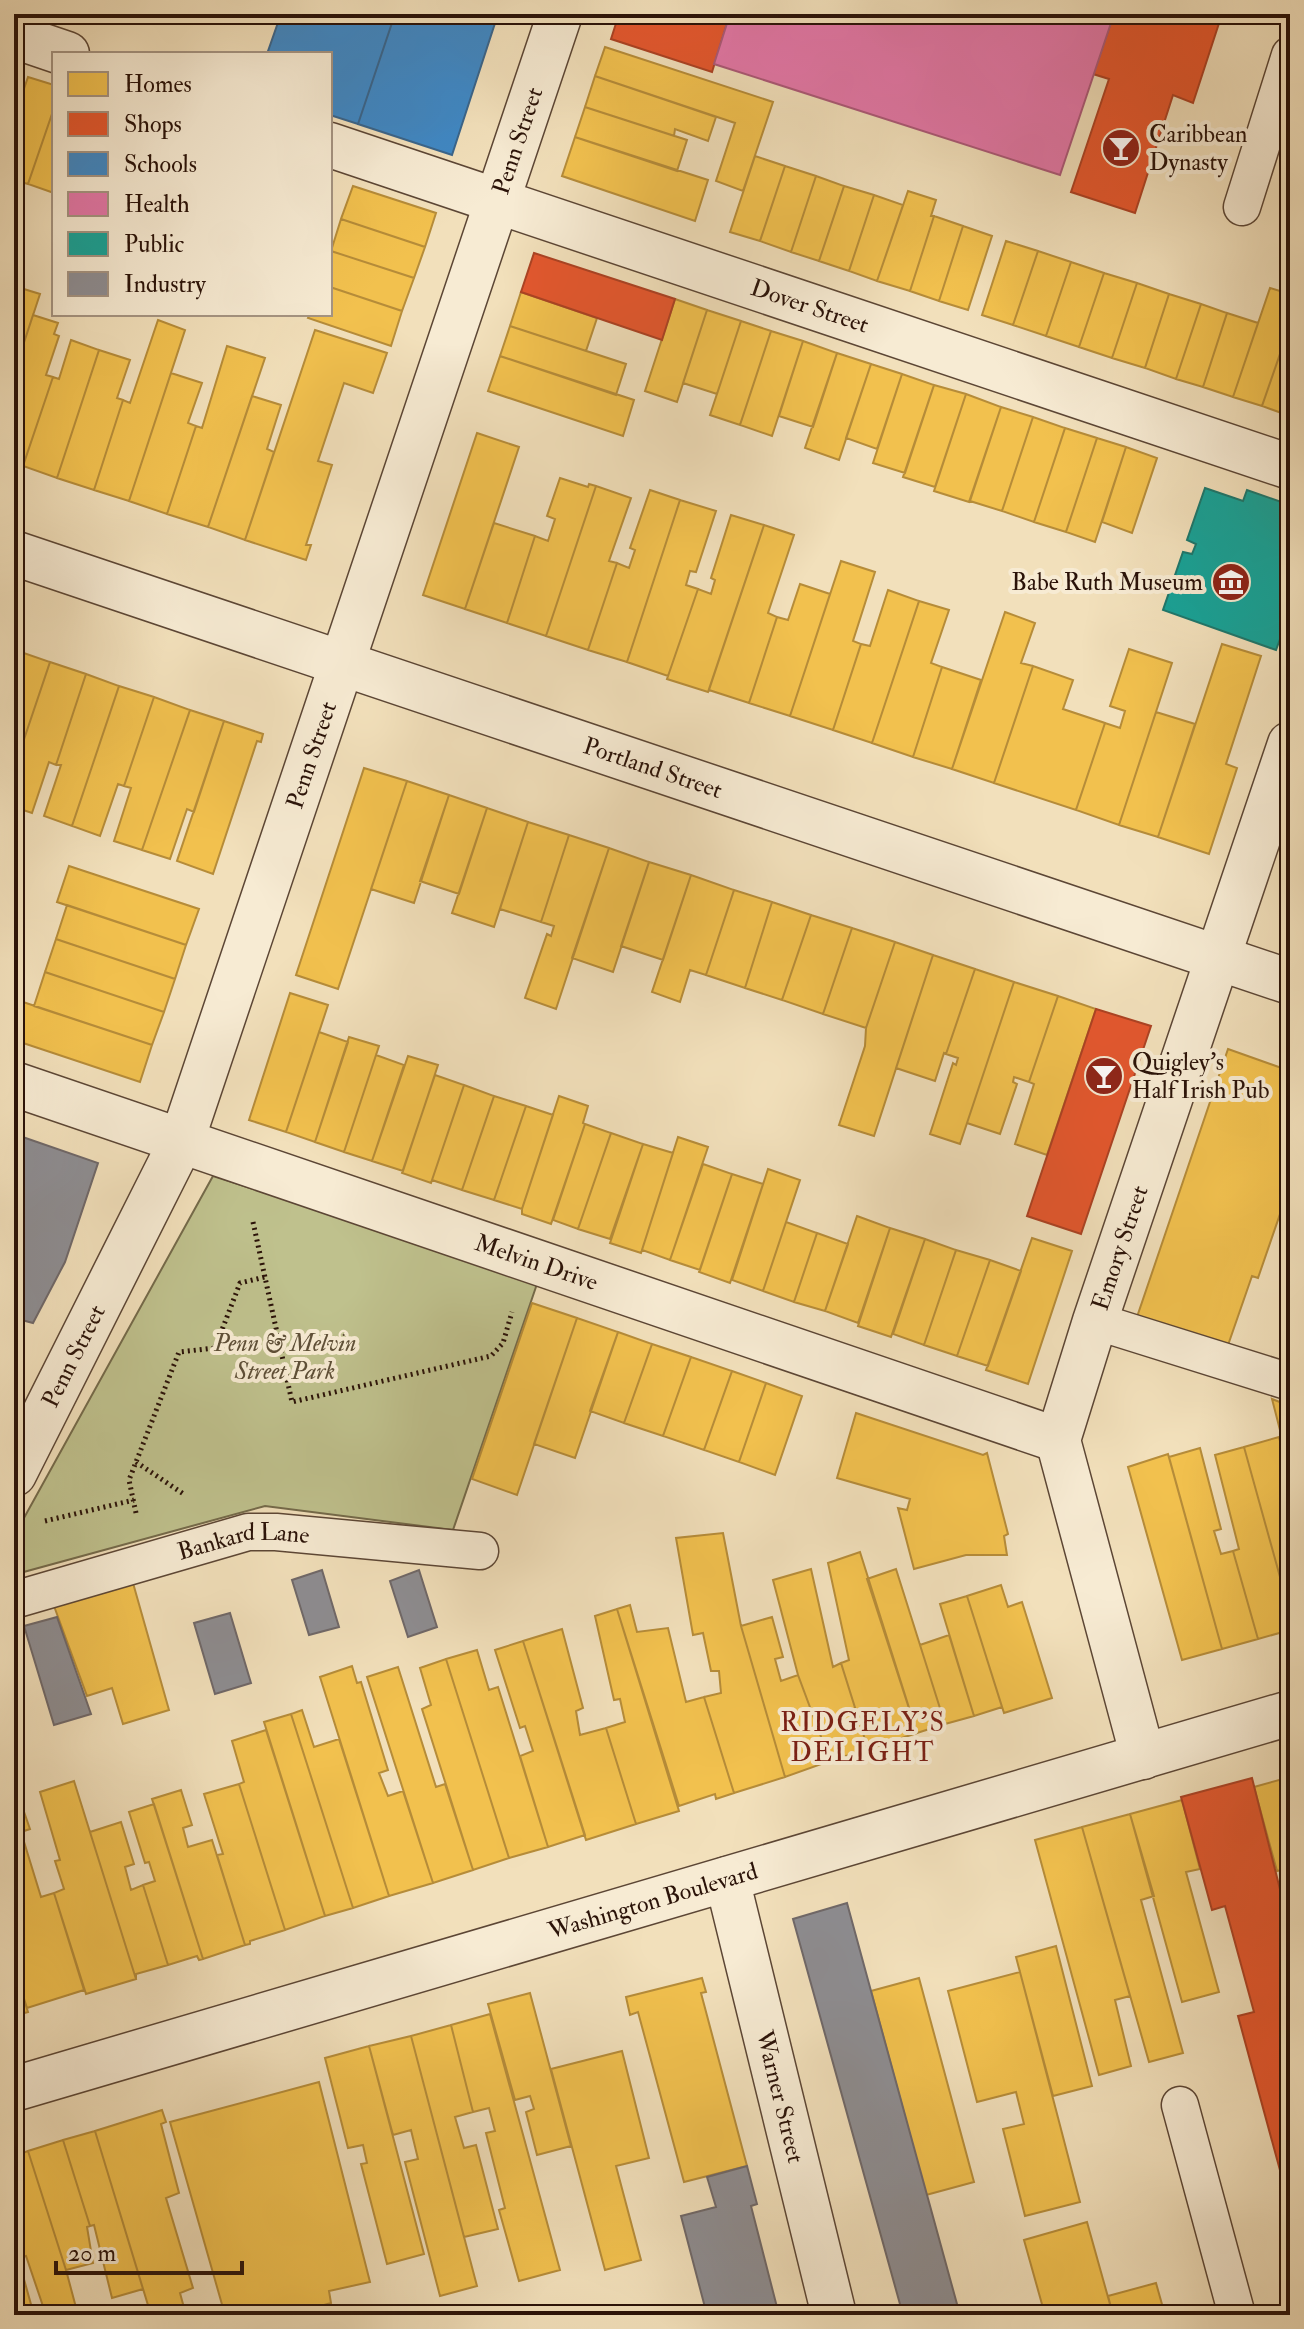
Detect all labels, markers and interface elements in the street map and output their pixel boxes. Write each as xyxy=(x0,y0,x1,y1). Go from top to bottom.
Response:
legend xyxy=(52,52,332,316)
text: Homes xyxy=(124,69,192,100)
street label: Penn Street xyxy=(485,83,550,198)
text: Shops xyxy=(124,109,182,140)
place label: Caribbean Dynasty xyxy=(1149,119,1247,178)
bar icon: Caribbean Dynasty xyxy=(1100,127,1142,169)
text: Schools xyxy=(124,149,197,180)
text: Health xyxy=(124,189,190,220)
text: Public xyxy=(124,229,184,260)
text: Industry xyxy=(124,269,206,300)
street label: Dover Street xyxy=(747,272,873,340)
museum icon: Babe Ruth Museum xyxy=(1210,561,1252,603)
place label: Babe Ruth Museum xyxy=(1011,567,1203,598)
street label: Penn Street xyxy=(279,697,344,813)
street label: Portland Street xyxy=(579,730,727,806)
place label: Quigley's Half Irish Pub xyxy=(1132,1047,1270,1106)
bar icon: Quigley's Half Irish Pub xyxy=(1083,1055,1125,1097)
street label: Emory Street xyxy=(1084,1181,1155,1314)
street label: Melvin Drive xyxy=(471,1227,602,1298)
street label: Penn Street xyxy=(35,1299,112,1413)
park label: Penn & Melvin Street Park xyxy=(213,1328,356,1387)
street label: Bankard Lane xyxy=(174,1517,311,1567)
district label: RIDGELY'S DELIGHT xyxy=(780,1707,946,1769)
street label: Washington Boulevard xyxy=(544,1855,761,1947)
street label: Warner Street xyxy=(749,2026,812,2166)
scale bar xyxy=(56,2225,242,2275)
text: 20 m xyxy=(68,2238,117,2269)

